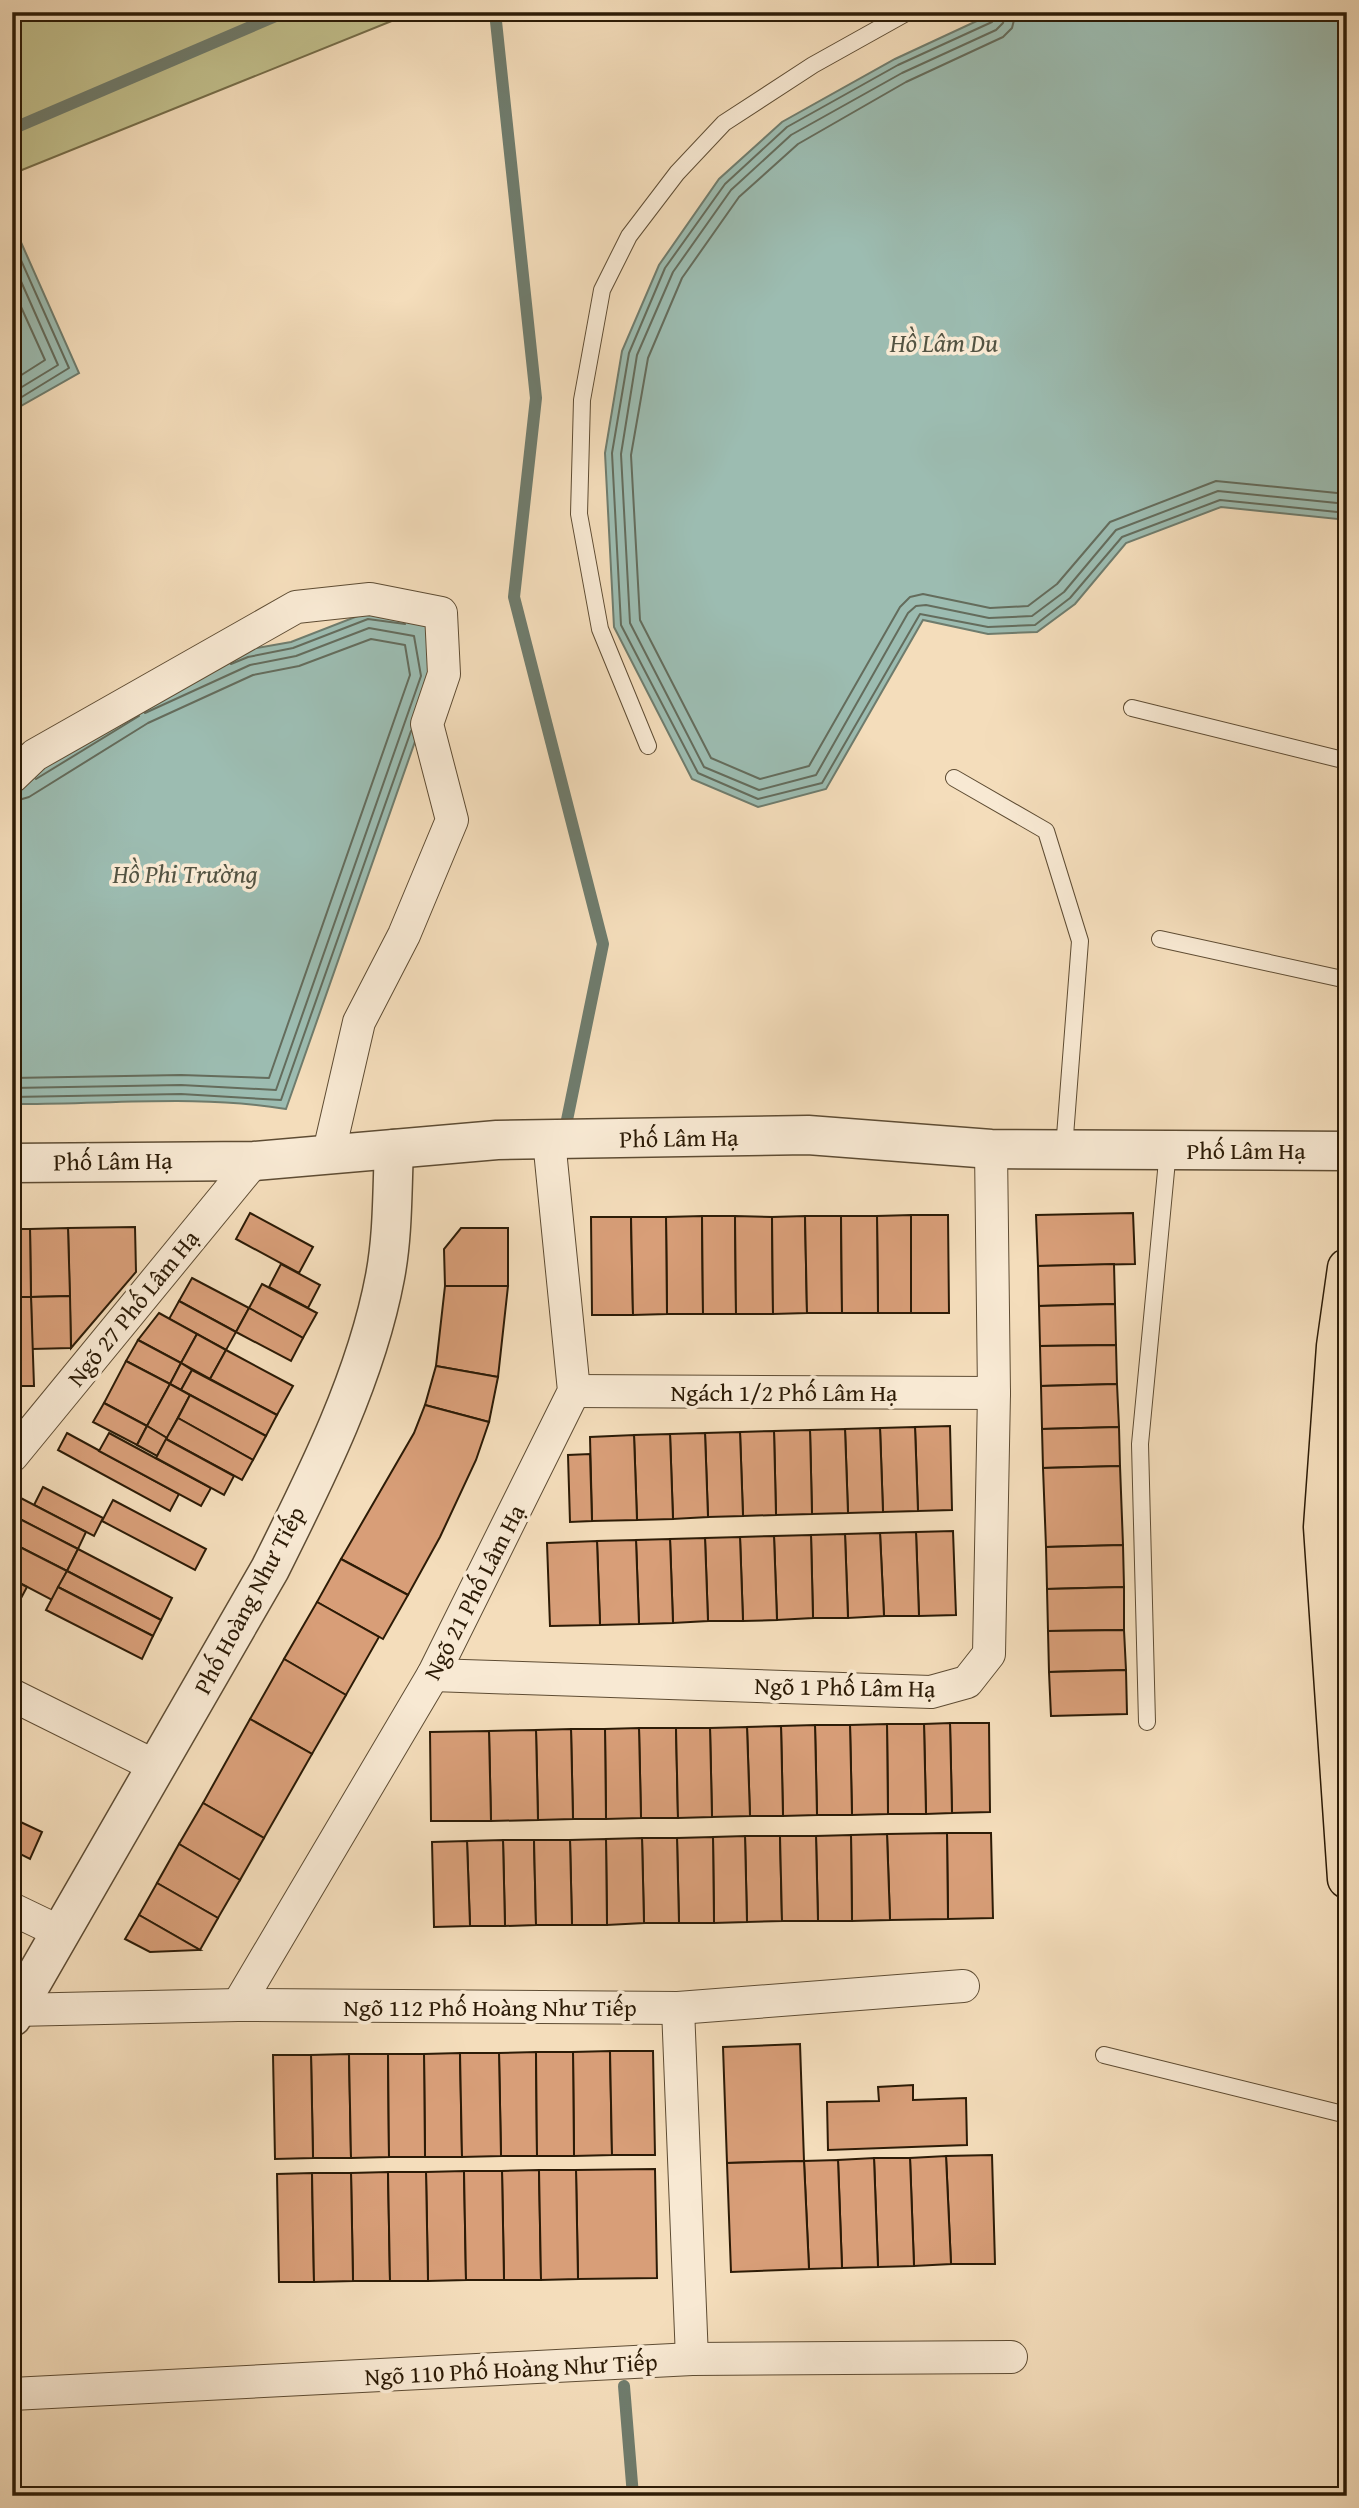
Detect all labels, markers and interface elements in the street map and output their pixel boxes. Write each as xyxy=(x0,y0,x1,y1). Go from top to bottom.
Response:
water label: Hồ Lâm Du xyxy=(889,323,998,362)
water label: Hồ Phi Trường xyxy=(111,854,258,893)
street label: Phố Lâm Hạ xyxy=(619,1119,740,1157)
street label: Phố Lâm Hạ xyxy=(1186,1133,1306,1168)
street label: Phố Lâm Hạ xyxy=(53,1142,174,1180)
street label: Ngõ 27 Phố Lâm Hạ xyxy=(59,1222,208,1394)
street label: Ngách 1/2 Phố Lâm Hạ xyxy=(671,1375,898,1410)
street label: Ngõ 21 Phố Lâm Hạ xyxy=(415,1498,534,1686)
street label: Phố Hoàng Như Tiếp xyxy=(185,1500,313,1700)
street label: Ngõ 1 Phố Lâm Hạ xyxy=(754,1668,936,1706)
street label: Ngõ 112 Phố Hoàng Như Tiếp xyxy=(343,1990,637,2025)
street label: Ngõ 110 Phố Hoàng Như Tiếp xyxy=(364,2344,658,2394)

